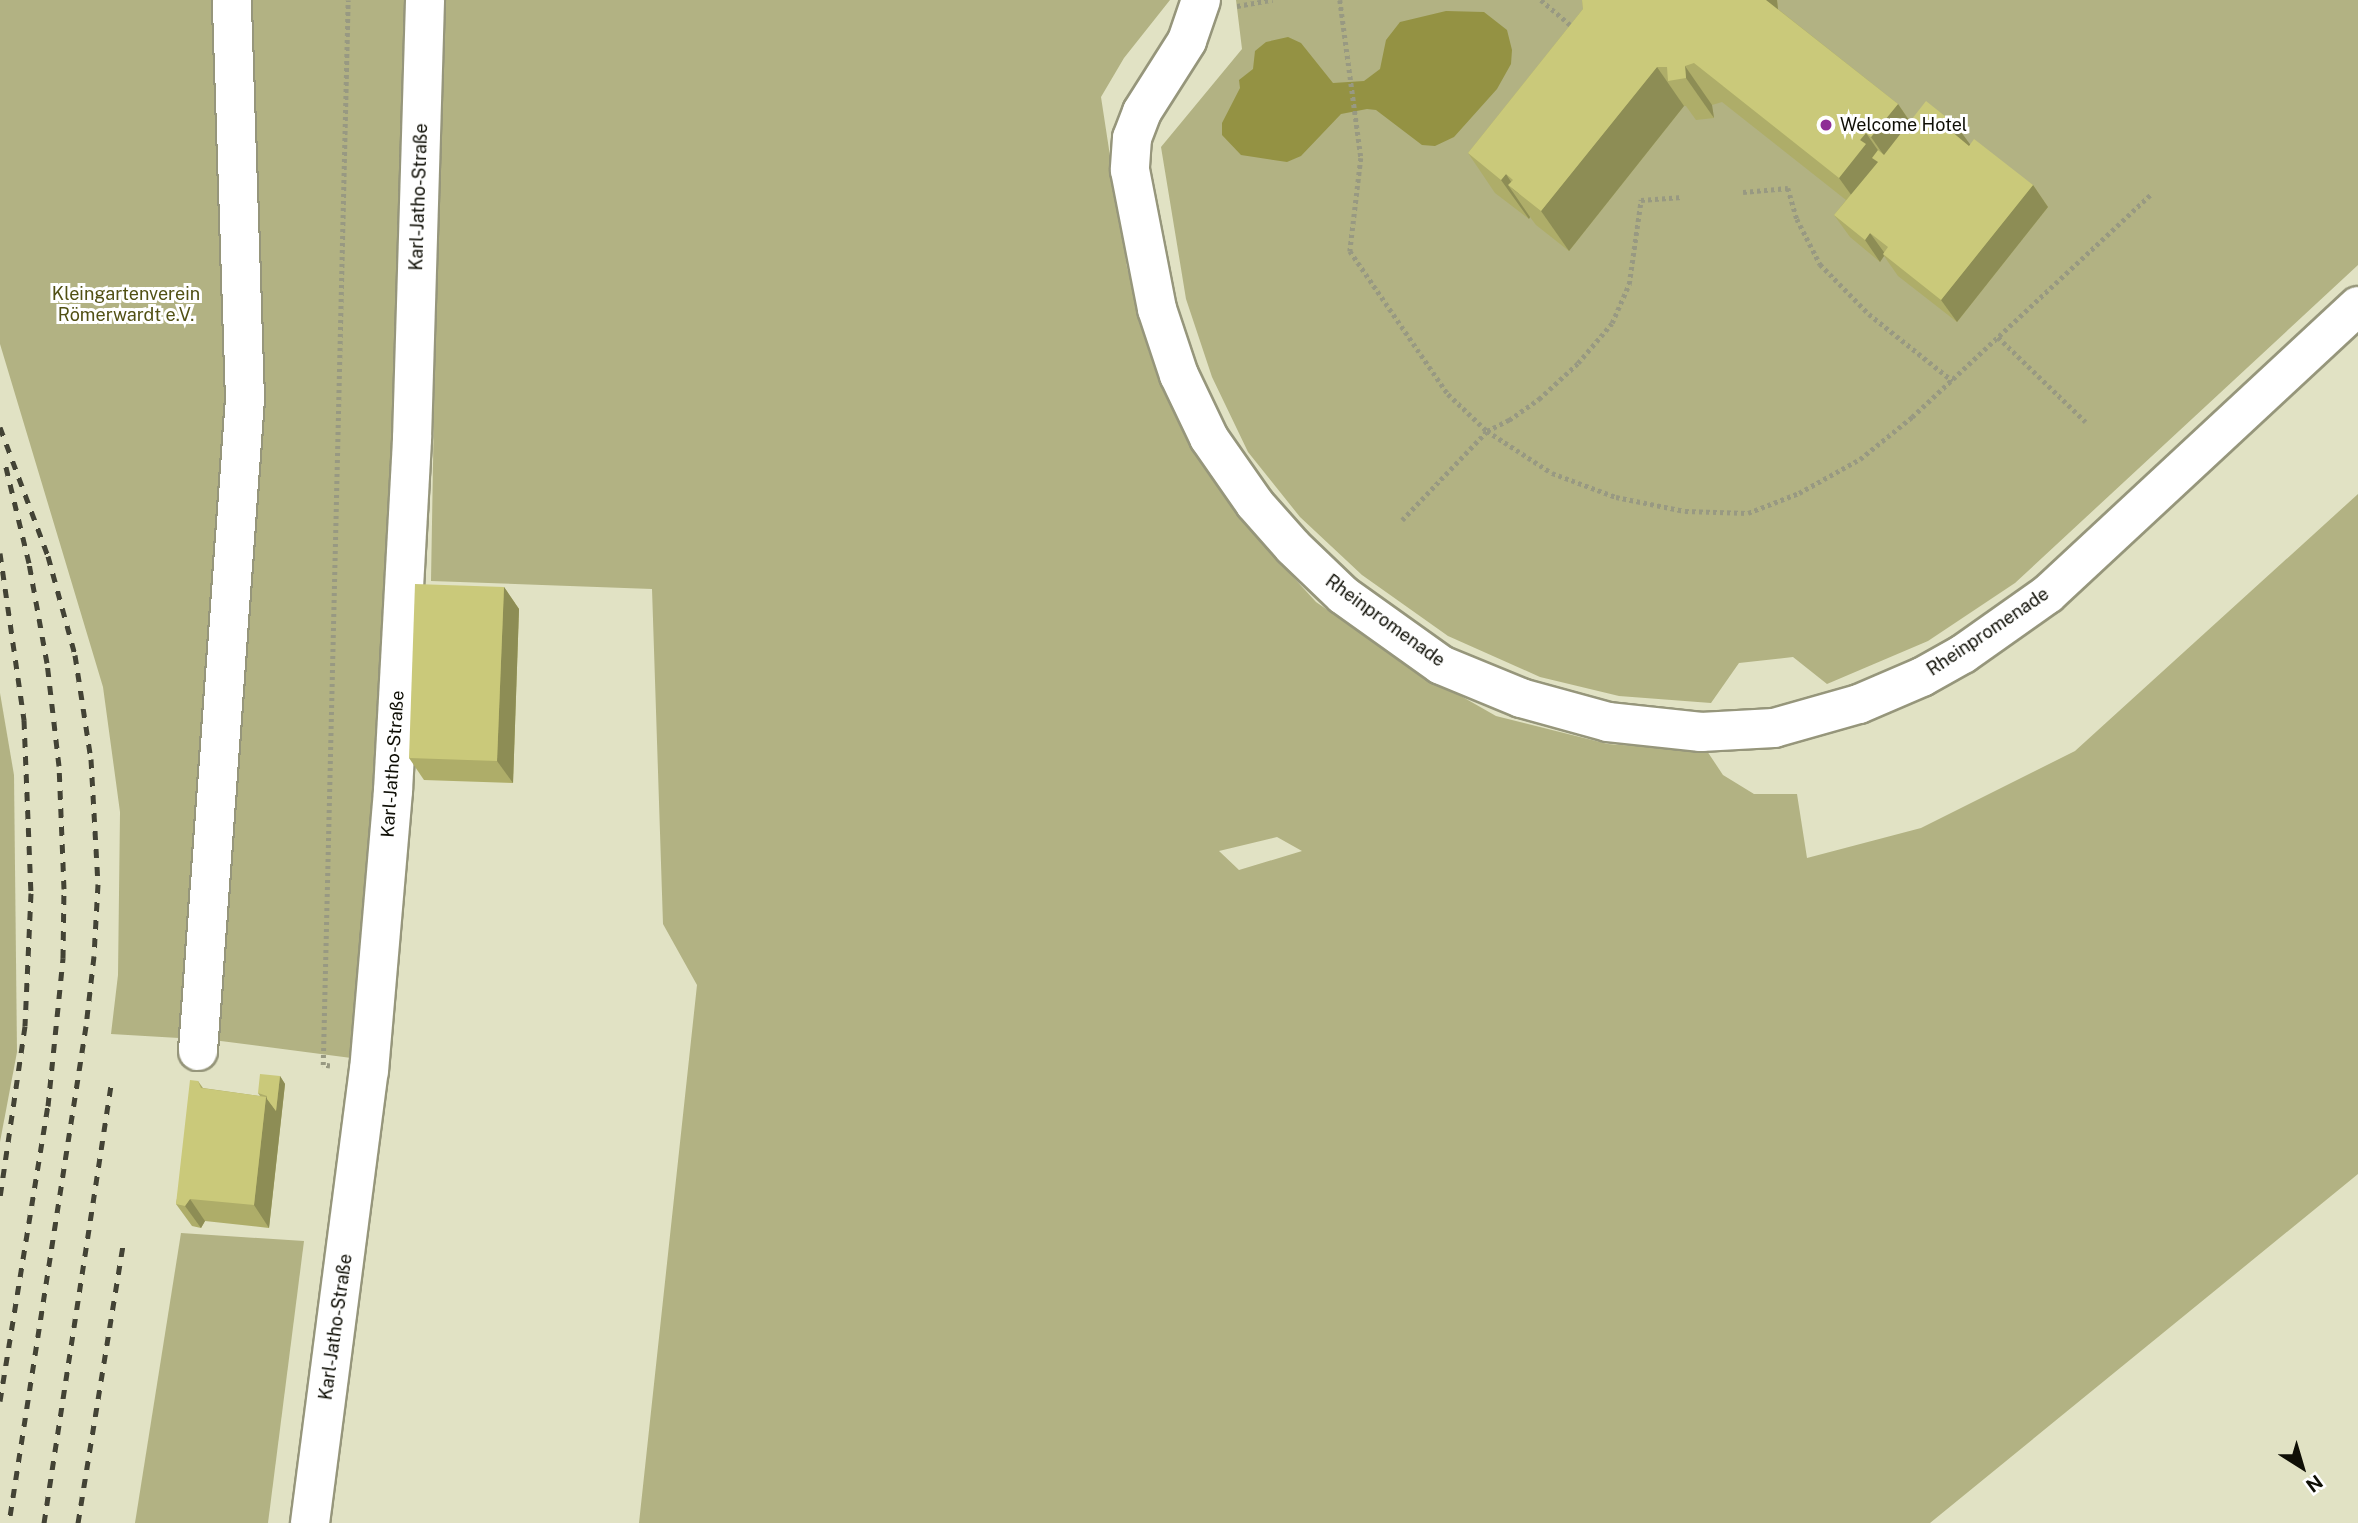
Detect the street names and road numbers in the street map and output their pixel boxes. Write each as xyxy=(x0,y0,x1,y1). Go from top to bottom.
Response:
street label: Karl-Jatho-Straße xyxy=(406,123,432,271)
street label: Rheinpromenade xyxy=(1321,570,1449,672)
street label: Rheinpromenade xyxy=(1923,583,2053,681)
street label: Karl-Jatho-Straße xyxy=(377,690,409,838)
street label: Karl-Jatho-Straße xyxy=(315,1253,357,1401)

